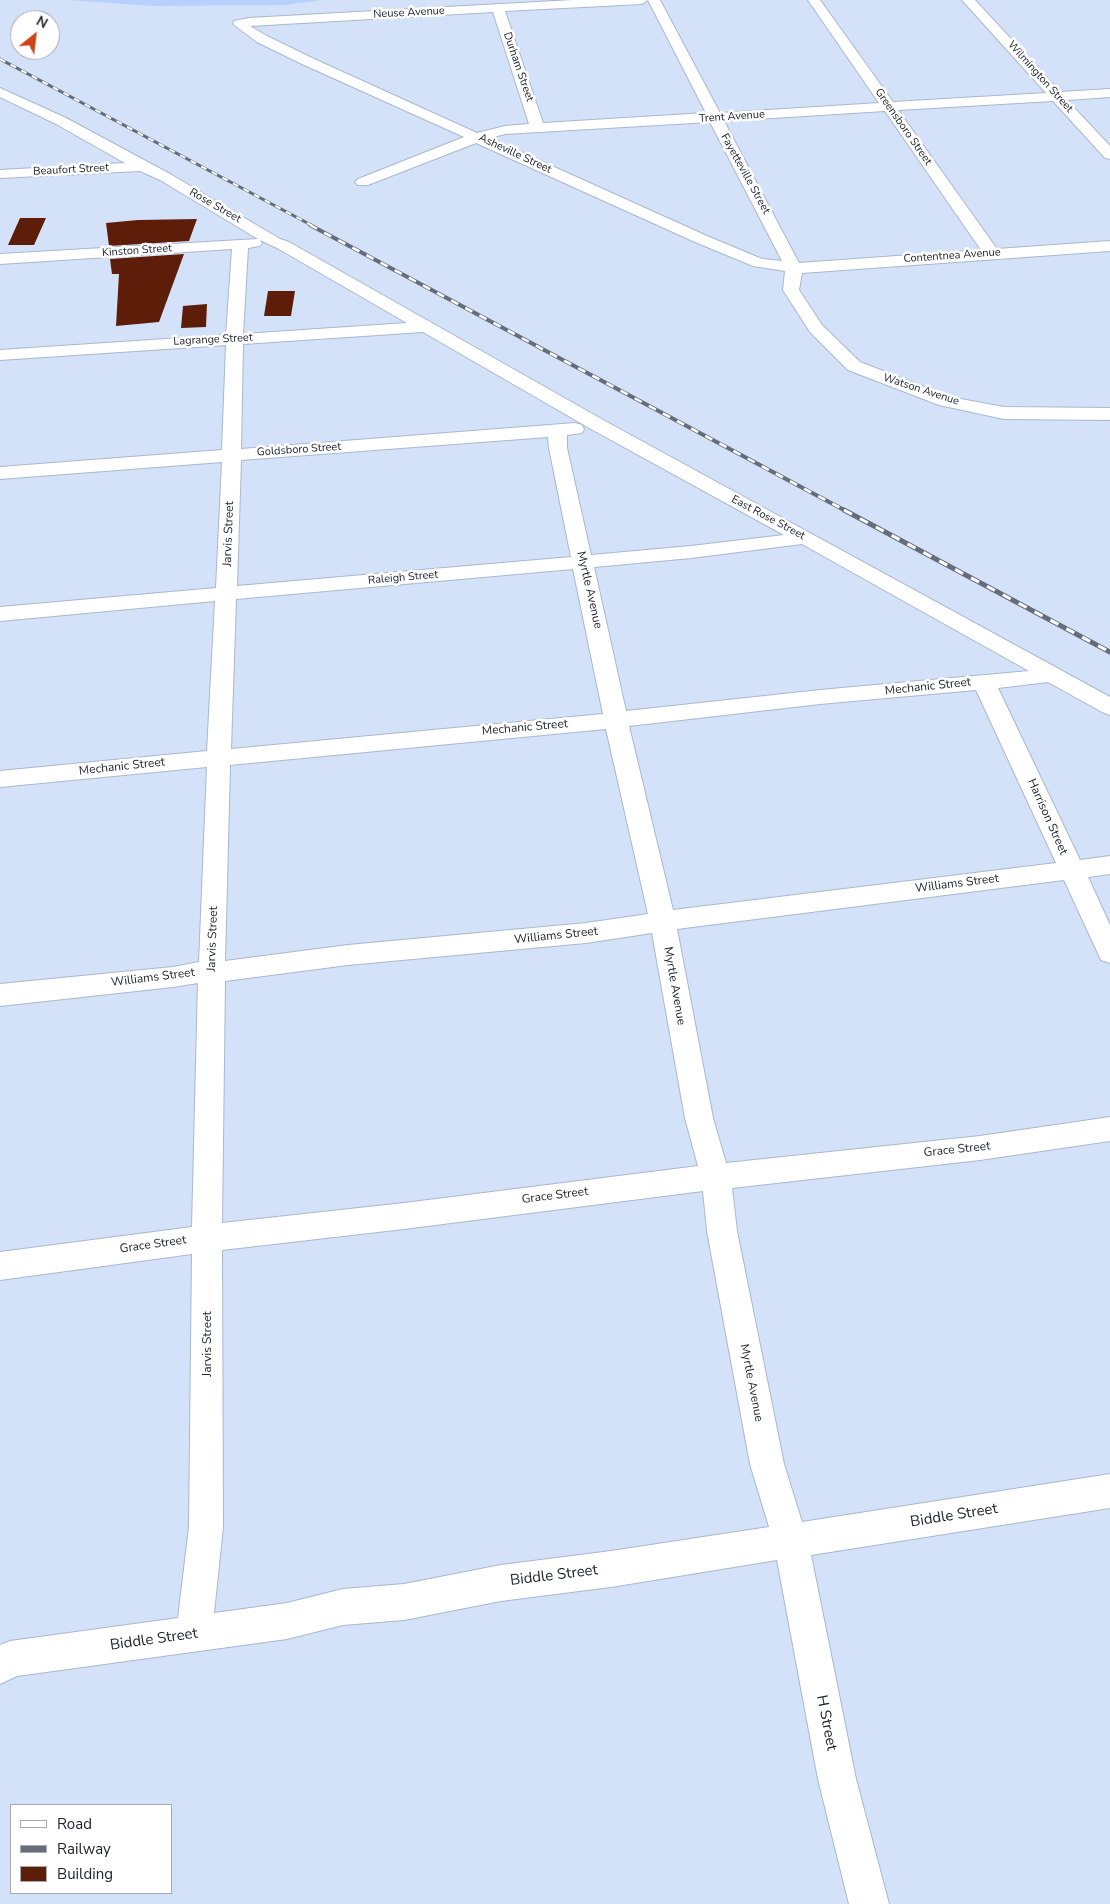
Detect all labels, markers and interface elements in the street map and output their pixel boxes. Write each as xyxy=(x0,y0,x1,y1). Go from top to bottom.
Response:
street label: Neuse Avenue xyxy=(373,5,445,21)
north arrow xyxy=(10,10,60,60)
text: N xyxy=(33,11,51,33)
street label: Durham Street xyxy=(500,31,536,103)
street label: Wilmington Street xyxy=(1004,39,1076,115)
street label: Greensboro Street xyxy=(872,86,934,168)
street label: Trent Avenue xyxy=(699,108,765,126)
street label: Asheville Street xyxy=(477,131,553,177)
street label: Fayetteville Street xyxy=(717,132,773,216)
street label: Beaufort Street xyxy=(33,161,109,179)
street label: Rose Street xyxy=(187,186,243,226)
street label: Kinston Street xyxy=(102,242,172,260)
street label: Contentnea Avenue xyxy=(903,246,1001,266)
street label: Lagrange Street xyxy=(173,331,253,349)
street label: Watson Avenue xyxy=(881,372,961,408)
street label: Goldsboro Street xyxy=(256,440,342,460)
street label: East Rose Street xyxy=(729,493,807,543)
street label: Jarvis Street xyxy=(221,501,237,567)
street label: Myrtle Avenue xyxy=(573,550,605,630)
street label: Raleigh Street xyxy=(367,568,439,588)
street label: Mechanic Street xyxy=(884,675,972,699)
street label: Mechanic Street xyxy=(481,717,569,739)
street label: Mechanic Street xyxy=(78,755,166,779)
street label: Harrison Street xyxy=(1024,777,1070,857)
street label: Williams Street xyxy=(914,872,1000,896)
street label: Jarvis Street xyxy=(205,906,221,972)
street label: Williams Street xyxy=(513,924,599,948)
street label: Myrtle Avenue xyxy=(660,946,688,1026)
street label: Williams Street xyxy=(110,966,196,990)
street label: Grace Street xyxy=(923,1139,991,1161)
street label: Grace Street xyxy=(521,1185,589,1207)
street label: Grace Street xyxy=(119,1233,187,1257)
street label: Jarvis Street xyxy=(201,1311,215,1377)
street label: Myrtle Avenue xyxy=(736,1343,766,1423)
street label: Biddle Street xyxy=(909,1500,999,1532)
street label: Biddle Street xyxy=(509,1562,599,1590)
street label: Biddle Street xyxy=(109,1625,199,1655)
street label: H Street xyxy=(812,1694,840,1752)
legend xyxy=(10,1804,172,1894)
text: Road xyxy=(57,1814,92,1834)
text: Railway xyxy=(57,1839,111,1859)
text: Building xyxy=(57,1864,113,1884)

